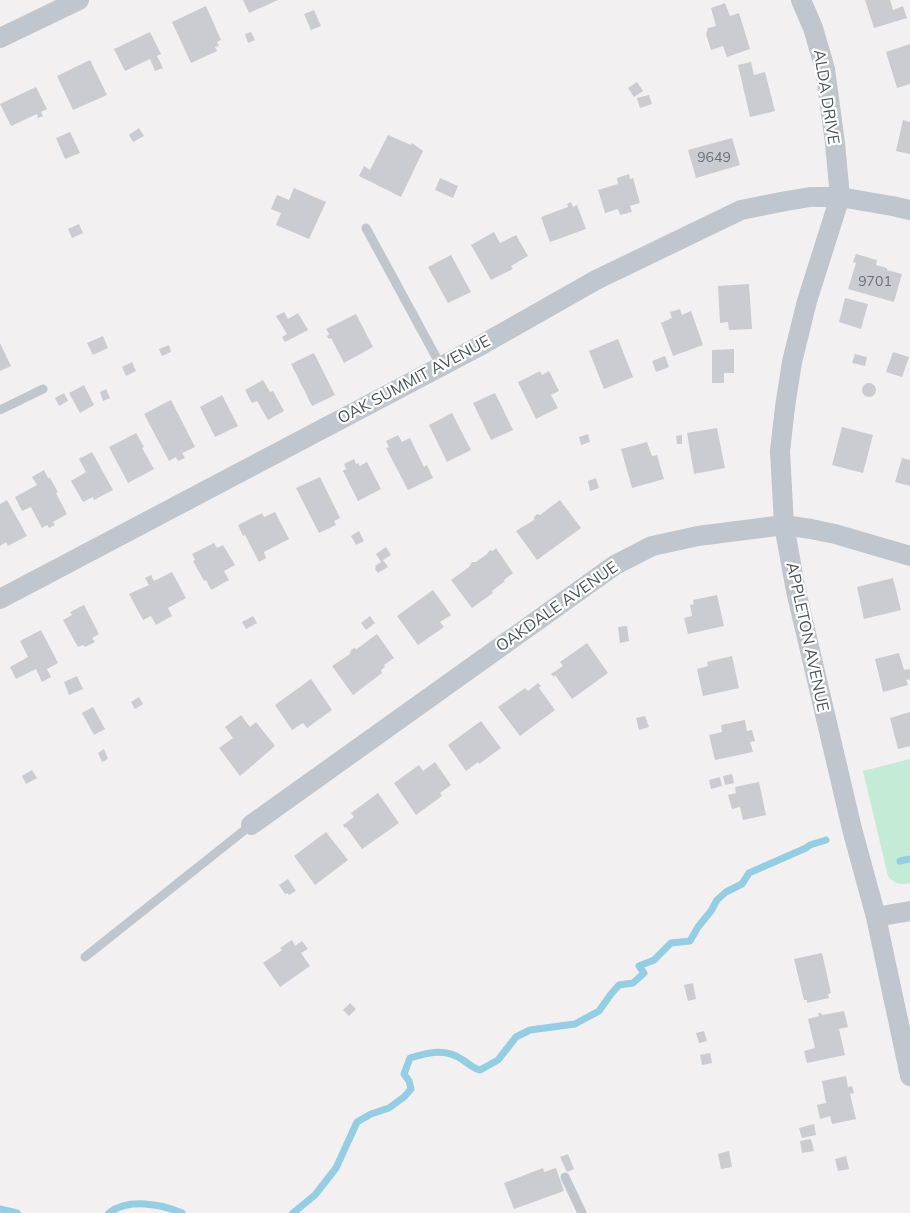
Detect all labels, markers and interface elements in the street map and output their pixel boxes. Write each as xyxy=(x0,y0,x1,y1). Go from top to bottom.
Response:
street label: ALDA DRIVE xyxy=(809,48,843,146)
house number: 9649 xyxy=(697,150,731,166)
house number: 9701 xyxy=(858,274,892,290)
street label: OAK SUMMIT AVENUE xyxy=(335,332,493,428)
street label: OAKDALE AVENUE xyxy=(492,558,622,656)
street label: APPLETON AVENUE xyxy=(782,560,832,714)

